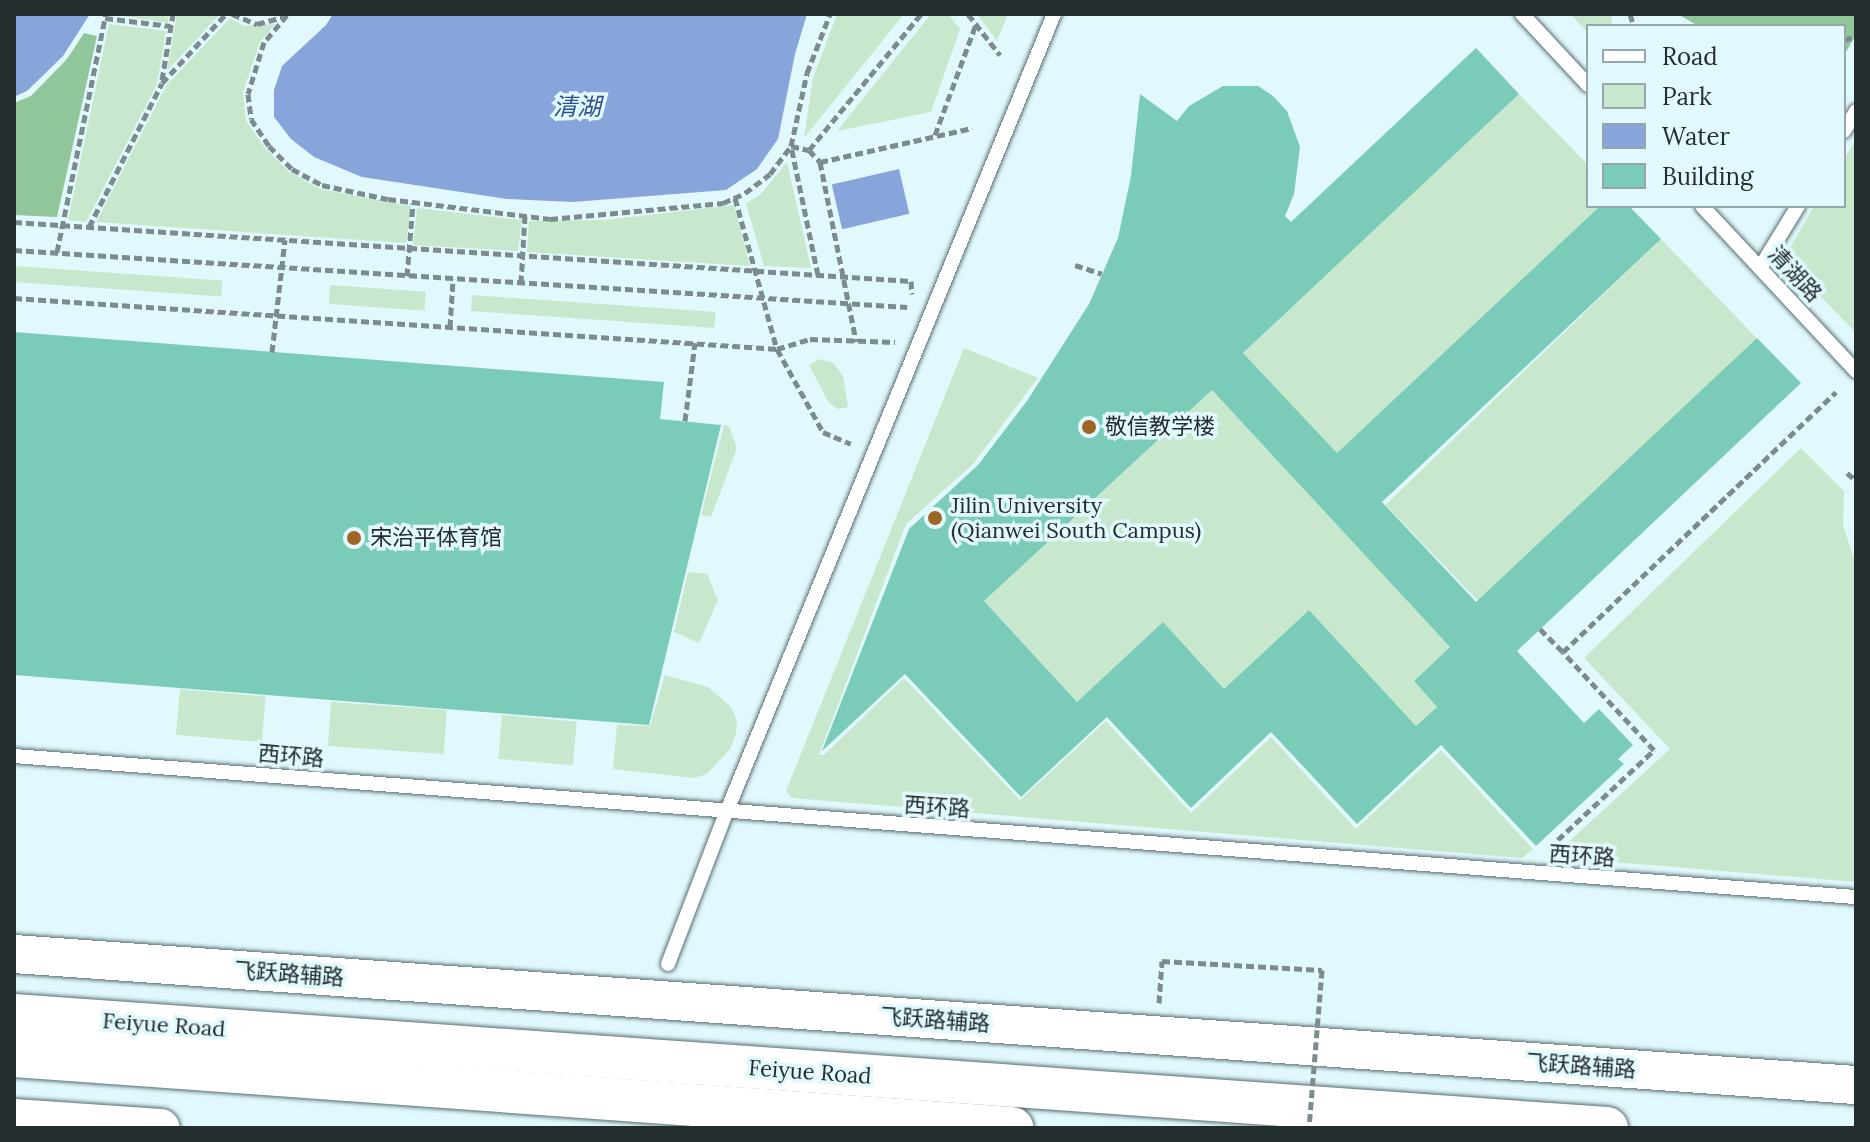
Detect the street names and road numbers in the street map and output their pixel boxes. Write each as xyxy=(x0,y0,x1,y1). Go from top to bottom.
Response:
street label: 清湖路 xyxy=(1763,241,1827,307)
street label: 西环路 xyxy=(257,740,325,772)
street label: 西环路 xyxy=(903,792,971,822)
street label: 西环路 xyxy=(1548,841,1616,871)
street label: 飞跃路辅路 xyxy=(233,957,345,991)
street label: 飞跃路辅路 xyxy=(879,1003,991,1037)
street label: Feiyue Road xyxy=(102,1008,226,1042)
street label: 飞跃路辅路 xyxy=(1525,1049,1637,1083)
street label: Feiyue Road xyxy=(748,1055,872,1089)

